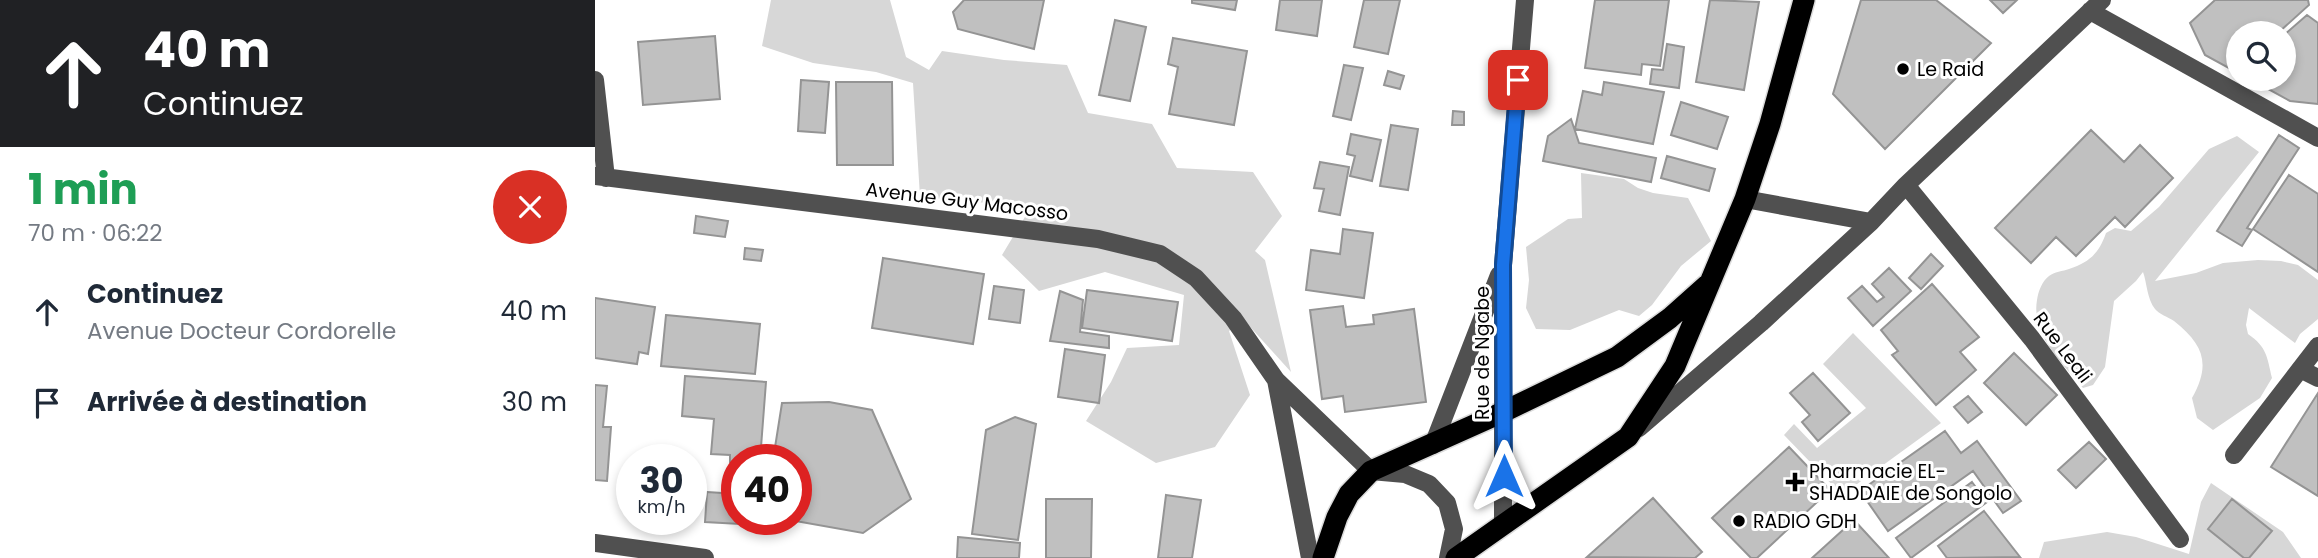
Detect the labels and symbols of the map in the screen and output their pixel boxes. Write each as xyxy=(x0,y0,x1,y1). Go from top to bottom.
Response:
pin xyxy=(1488,50,1548,110)
place label: Le Raid xyxy=(1917,56,1984,83)
marker: Le Raid xyxy=(1895,61,1911,77)
street label: Avenue Guy Macosso xyxy=(864,176,1070,227)
street label: Rue de Ngabe xyxy=(1469,286,1496,420)
street label: Rue Leali xyxy=(2027,306,2098,388)
position arrow xyxy=(1467,439,1541,513)
speed limit sign: 40 xyxy=(721,444,812,535)
place label: Pharmacie EL- SHADDAIE de Songolo xyxy=(1809,458,2012,507)
marker: Pharmacie EL- SHADDAIE de Songolo xyxy=(1787,474,1803,490)
place label: RADIO GDH xyxy=(1753,508,1857,535)
marker: RADIO GDH xyxy=(1731,513,1747,529)

